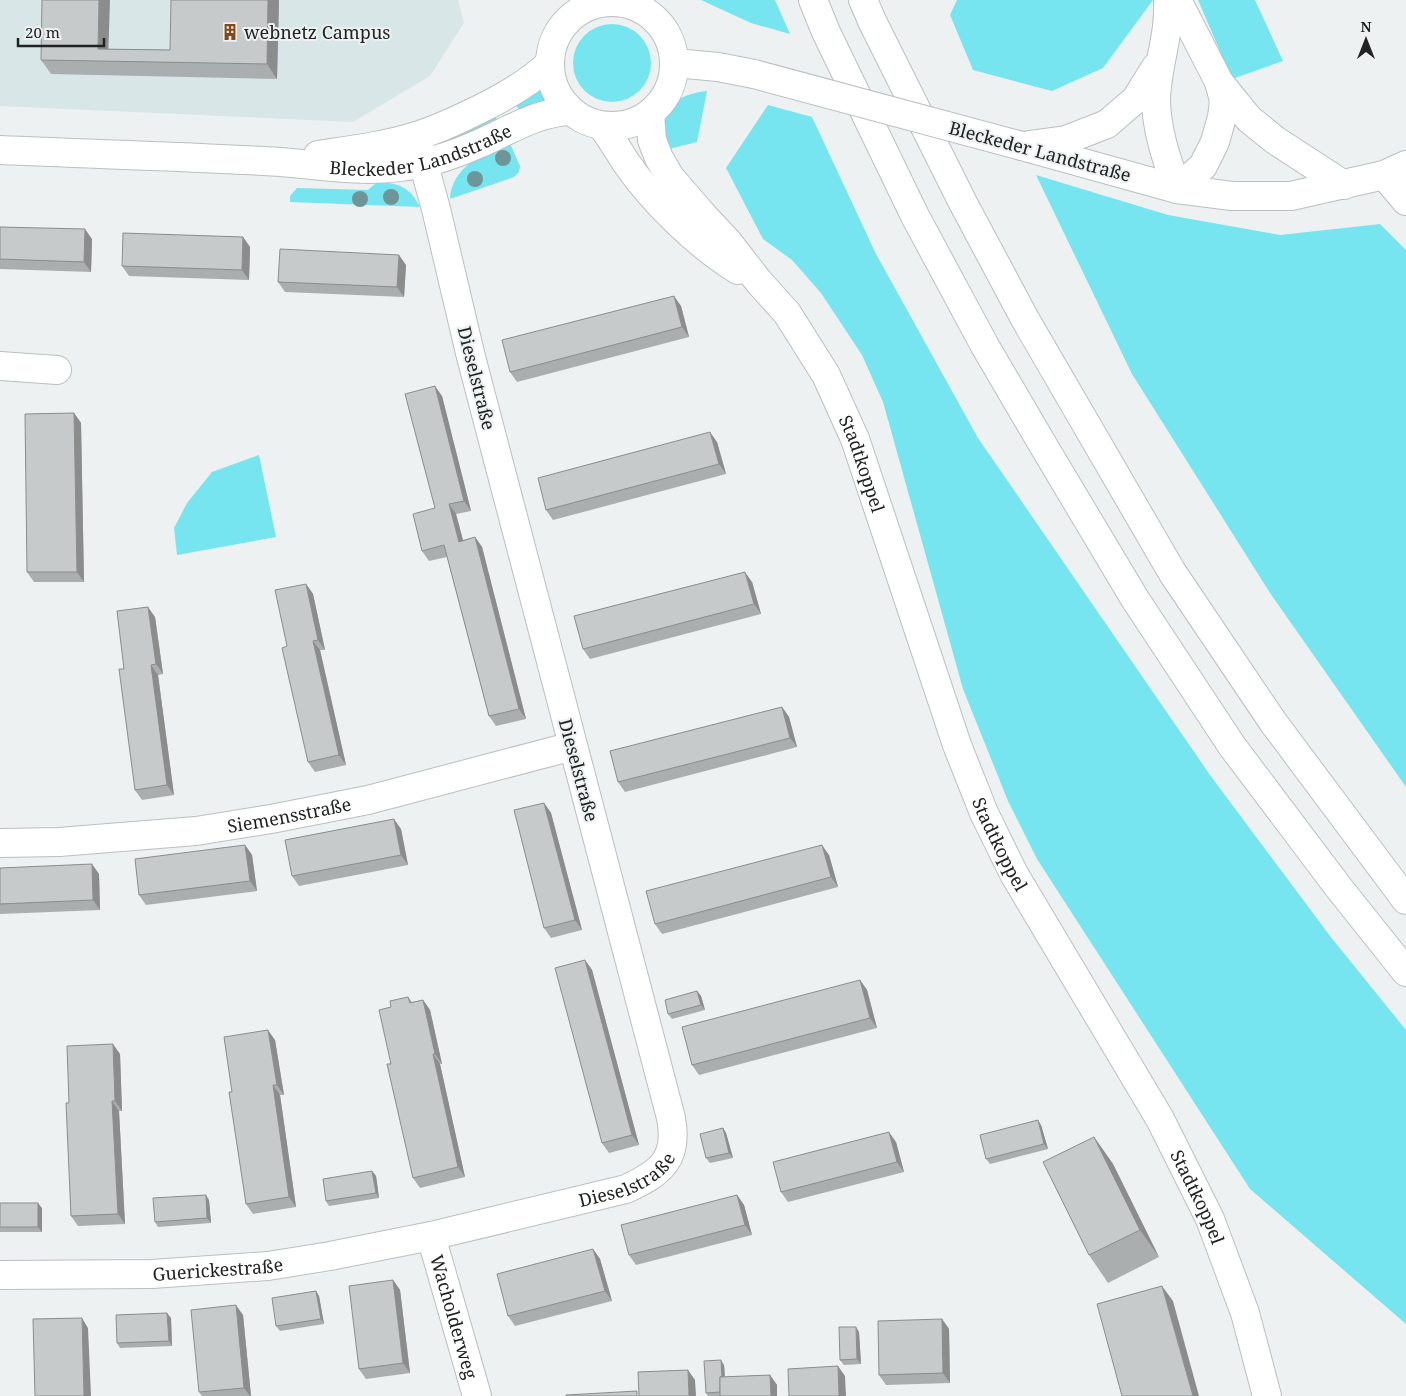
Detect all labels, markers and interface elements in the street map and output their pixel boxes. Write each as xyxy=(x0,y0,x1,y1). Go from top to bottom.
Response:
scale bar xyxy=(18,15,104,47)
north arrow xyxy=(1341,15,1391,65)
text: N xyxy=(1360,17,1372,36)
place label: webnetz Campus xyxy=(244,20,390,44)
text: 20 m xyxy=(25,22,60,42)
building icon: webnetz Campus xyxy=(220,22,240,42)
street label: Bleckeder Landstraße xyxy=(946,115,1134,187)
street label: Bleckeder Landstraße xyxy=(329,118,515,181)
street label: Dieselstraße xyxy=(453,324,501,432)
street label: Stadtkoppel xyxy=(834,411,891,516)
street label: Dieselstraße xyxy=(554,716,604,824)
street label: Siemensstraße xyxy=(225,792,353,838)
street label: Stadtkoppel xyxy=(967,794,1034,896)
street label: Stadtkoppel xyxy=(1165,1146,1230,1248)
street label: Dieselstraße xyxy=(576,1148,680,1212)
street label: Guerickestraße xyxy=(152,1252,285,1286)
street label: Wacholderweg xyxy=(425,1252,484,1382)

